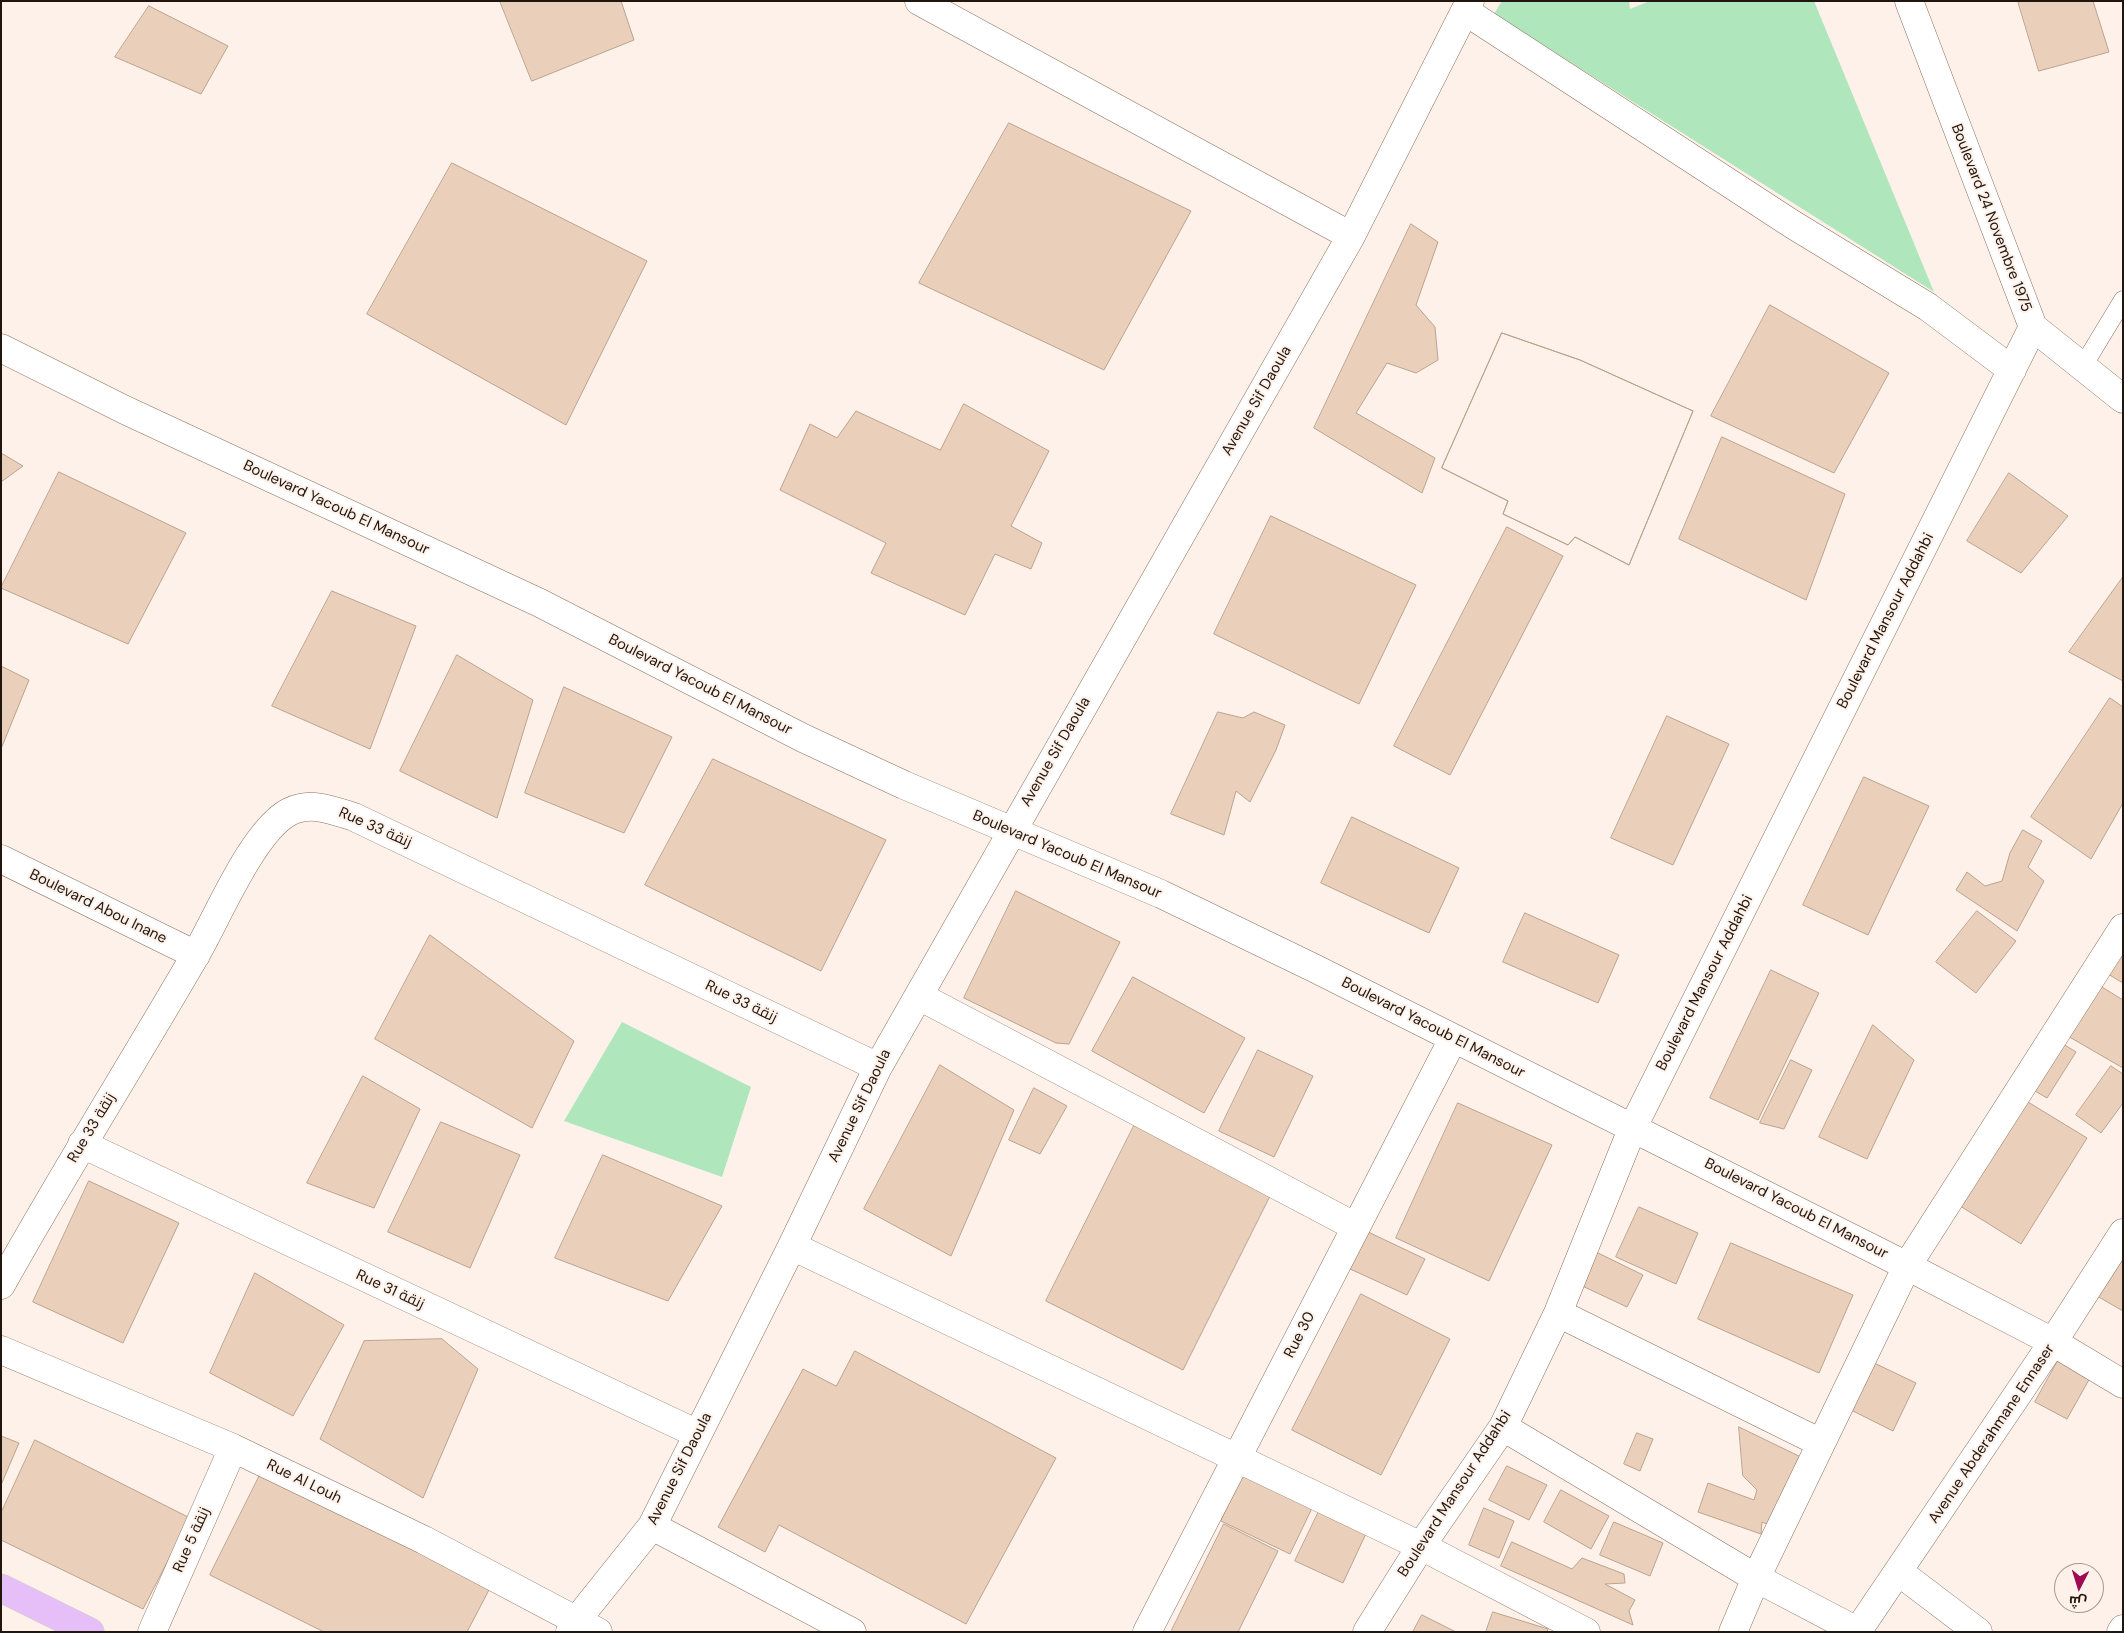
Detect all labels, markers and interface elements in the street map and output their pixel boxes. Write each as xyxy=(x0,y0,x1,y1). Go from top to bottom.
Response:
street label: Boulevard 24 Novembre 1975 xyxy=(1947,121,2035,315)
street label: Avenue Sif Daoula xyxy=(1218,343,1296,459)
street label: Boulevard Yacoub El Mansour xyxy=(240,457,432,559)
street label: Boulevard Mansour Addahbi xyxy=(1834,530,1938,712)
street label: Boulevard Yacoub El Mansour xyxy=(605,631,795,739)
street label: Avenue Sif Daoula xyxy=(1017,694,1095,810)
street label: Rue 33 زنقة xyxy=(336,804,414,852)
street label: Boulevard Yacoub El Mansour xyxy=(970,807,1164,903)
street label: Boulevard Abou Inane xyxy=(26,866,170,948)
street label: Boulevard Mansour Addahbi xyxy=(1653,892,1757,1074)
street label: Boulevard Yacoub El Mansour xyxy=(1338,974,1528,1082)
street label: Rue 33 زنقة xyxy=(702,977,780,1027)
street label: Avenue Sif Daoula xyxy=(825,1046,895,1166)
street label: Rue 33 زنقة xyxy=(64,1090,120,1166)
street label: Boulevard Yacoub El Mansour xyxy=(1701,1155,1891,1263)
street label: Rue 31 زنقة xyxy=(353,1266,427,1314)
street label: Rue 30 xyxy=(1281,1309,1319,1361)
street label: Avenue Abderahmane Ennaser xyxy=(1925,1341,2059,1527)
street label: Boulevard Mansour Addahbi xyxy=(1394,1408,1516,1580)
street label: Avenue Sif Daoula xyxy=(644,1410,716,1528)
street label: Rue Al Louh xyxy=(264,1456,344,1508)
street label: Rue 5 زنقة xyxy=(170,1505,214,1575)
north arrow xyxy=(2054,1563,2104,1613)
text: ش xyxy=(2068,1592,2088,1612)

